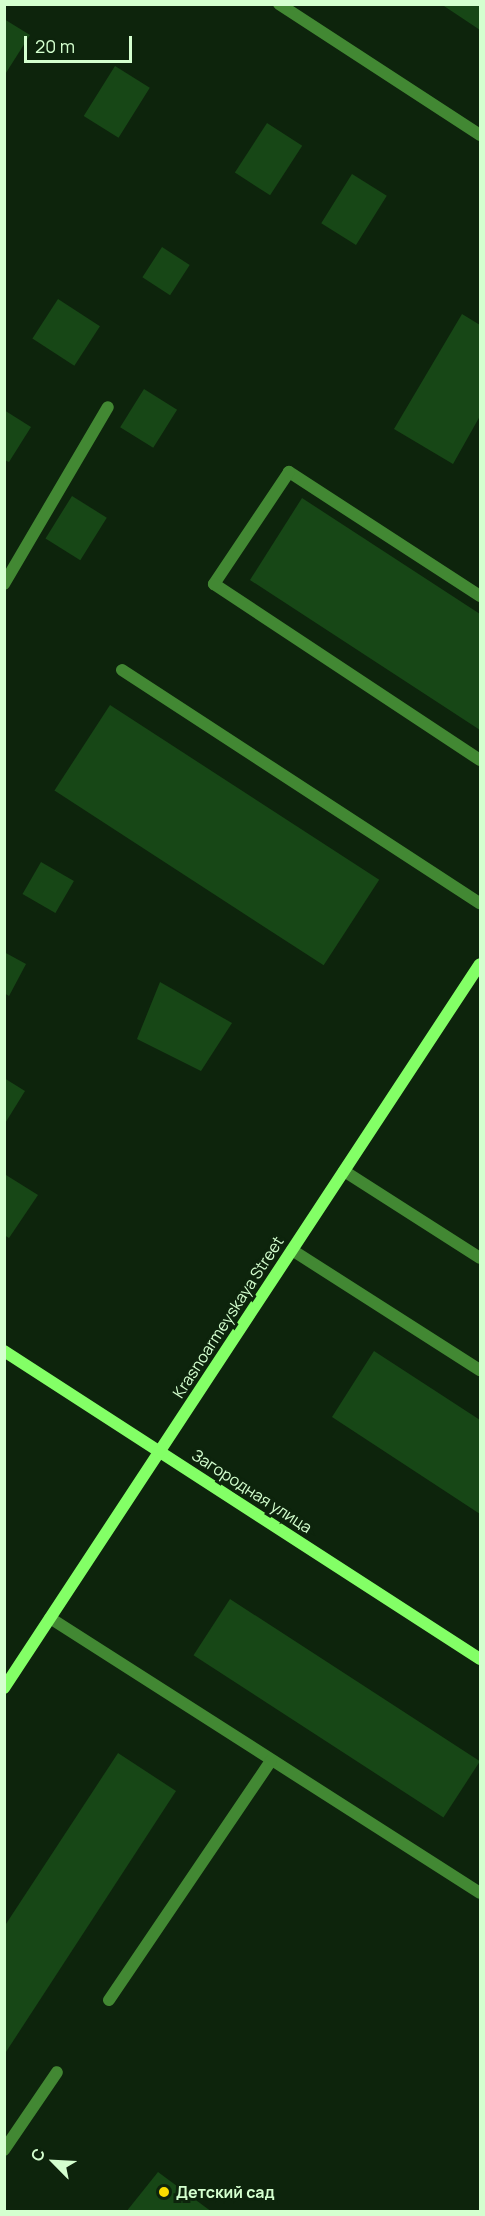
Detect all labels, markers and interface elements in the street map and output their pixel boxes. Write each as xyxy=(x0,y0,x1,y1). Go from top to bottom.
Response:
scale bar xyxy=(27,24,135,62)
text: 20 m xyxy=(35,34,75,58)
street label: Krasnoarmeyskaya Street xyxy=(169,1233,287,1401)
street label: Загородная улица xyxy=(188,1445,316,1537)
north arrow xyxy=(24,2132,84,2192)
text: С xyxy=(25,2145,50,2165)
place label: Детский сад xyxy=(176,2182,275,2202)
marker: Детский сад xyxy=(157,2185,171,2199)

